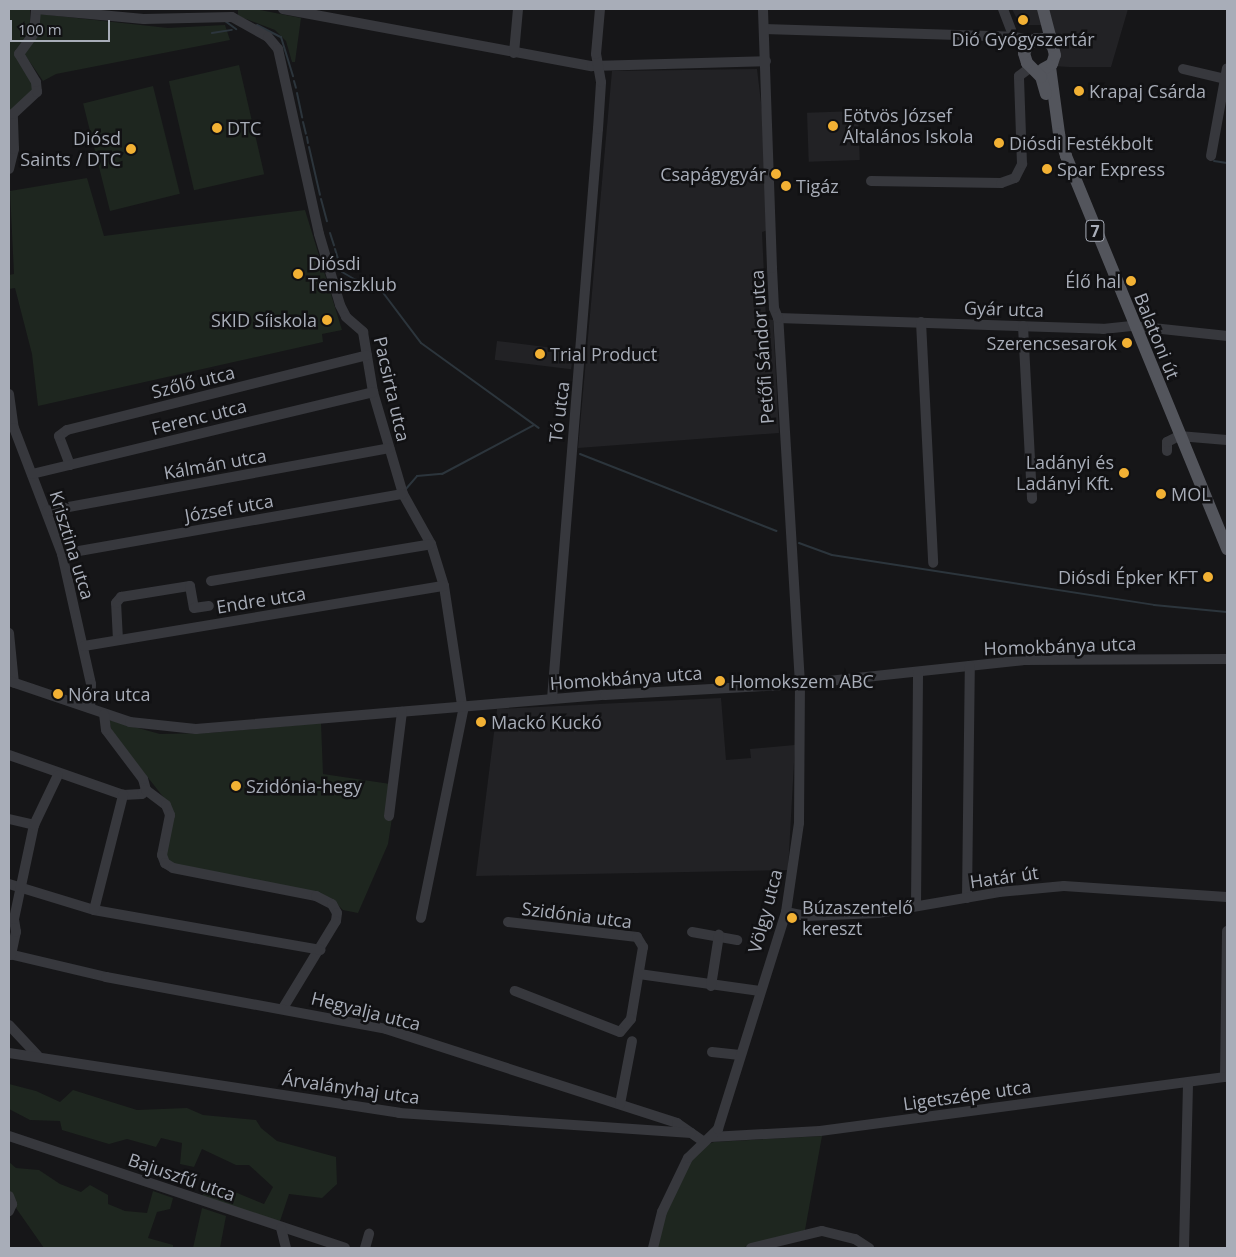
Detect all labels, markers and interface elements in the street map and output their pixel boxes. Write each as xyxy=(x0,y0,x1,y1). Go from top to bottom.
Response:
scale bar xyxy=(12,10,112,42)
marker: Dió Gyógyszertár xyxy=(1017,14,1029,26)
text: 100 m xyxy=(18,19,62,39)
place label: Dió Gyógyszertár xyxy=(951,28,1095,50)
place label: Krapaj Csárda xyxy=(1089,80,1206,102)
marker: Krapaj Csárda xyxy=(1073,85,1085,97)
place label: Eötvös József Általános Iskola xyxy=(843,105,973,148)
place label: DTC xyxy=(227,117,261,139)
marker: Eötvös József Általános Iskola xyxy=(827,120,839,132)
marker: DTC xyxy=(211,122,223,134)
place label: Diósd Saints / DTC xyxy=(20,128,121,170)
place label: Diósdi Festékbolt xyxy=(1009,132,1153,154)
marker: Diósdi Festékbolt xyxy=(993,137,1005,149)
marker: Diósd Saints / DTC xyxy=(125,143,137,155)
place label: Spar Express xyxy=(1057,158,1165,180)
place label: Csapágygyár xyxy=(660,163,766,185)
marker: Spar Express xyxy=(1041,163,1053,175)
marker: Csapágygyár xyxy=(770,168,782,180)
place label: Tigáz xyxy=(796,175,839,197)
marker: Tigáz xyxy=(780,180,792,192)
road number: 7 xyxy=(1085,218,1105,245)
place label: Diósdi Teniszklub xyxy=(308,253,397,296)
marker: Diósdi Teniszklub xyxy=(292,268,304,280)
street label: Petőfi Sándor utca xyxy=(746,269,778,425)
place label: Élő hal xyxy=(1065,270,1121,292)
marker: Élő hal xyxy=(1125,275,1137,287)
street label: Balatoni út xyxy=(1130,290,1184,382)
street label: Gyár utca xyxy=(964,297,1044,321)
place label: SKID Síiskola xyxy=(211,309,317,331)
marker: SKID Síiskola xyxy=(321,314,333,326)
place label: Szerencsesarok xyxy=(987,332,1117,354)
street label: Pacsirta utca xyxy=(369,334,415,444)
marker: Szerencsesarok xyxy=(1121,337,1133,349)
place label: Trial Product xyxy=(550,343,657,365)
marker: Trial Product xyxy=(534,348,546,360)
street label: Szőlő utca xyxy=(149,361,237,403)
street label: Tó utca xyxy=(545,380,573,444)
street label: Ferenc utca xyxy=(149,395,249,439)
street label: Kálmán utca xyxy=(162,444,268,484)
place label: Ladányi és Ladányi Kft. xyxy=(1016,452,1114,494)
marker: Ladányi és Ladányi Kft. xyxy=(1118,467,1130,479)
place label: MOL xyxy=(1171,483,1211,505)
street label: Krisztina utca xyxy=(45,488,99,602)
marker: MOL xyxy=(1155,488,1167,500)
street label: József utca xyxy=(183,490,275,526)
place label: Diósdi Épker KFT xyxy=(1058,566,1198,588)
marker: Diósdi Épker KFT xyxy=(1202,571,1214,583)
street label: Endre utca xyxy=(215,582,307,618)
street label: Homokbánya utca xyxy=(983,633,1137,659)
street label: Homokbánya utca xyxy=(549,662,703,694)
place label: Homokszem ABC xyxy=(730,670,874,692)
marker: Homokszem ABC xyxy=(714,675,726,687)
place label: Nóra utca xyxy=(68,683,150,705)
marker: Nóra utca xyxy=(52,688,64,700)
place label: Mackó Kuckó xyxy=(491,711,602,733)
marker: Mackó Kuckó xyxy=(475,716,487,728)
place label: Szidónia-hegy xyxy=(246,775,362,797)
marker: Szidónia-hegy xyxy=(230,780,242,792)
street label: Határ út xyxy=(968,861,1040,893)
street label: Völgy utca xyxy=(743,867,787,955)
place label: Búzaszentelő kereszt xyxy=(802,897,913,940)
street label: Szidónia utca xyxy=(521,898,633,932)
marker: Búzaszentelő kereszt xyxy=(786,912,798,924)
street label: Hegyalja utca xyxy=(309,987,423,1035)
street label: Árvalányhaj utca xyxy=(281,1068,421,1108)
street label: Ligetszépe utca xyxy=(902,1075,1032,1115)
street label: Bajuszfű utca xyxy=(125,1149,239,1205)

